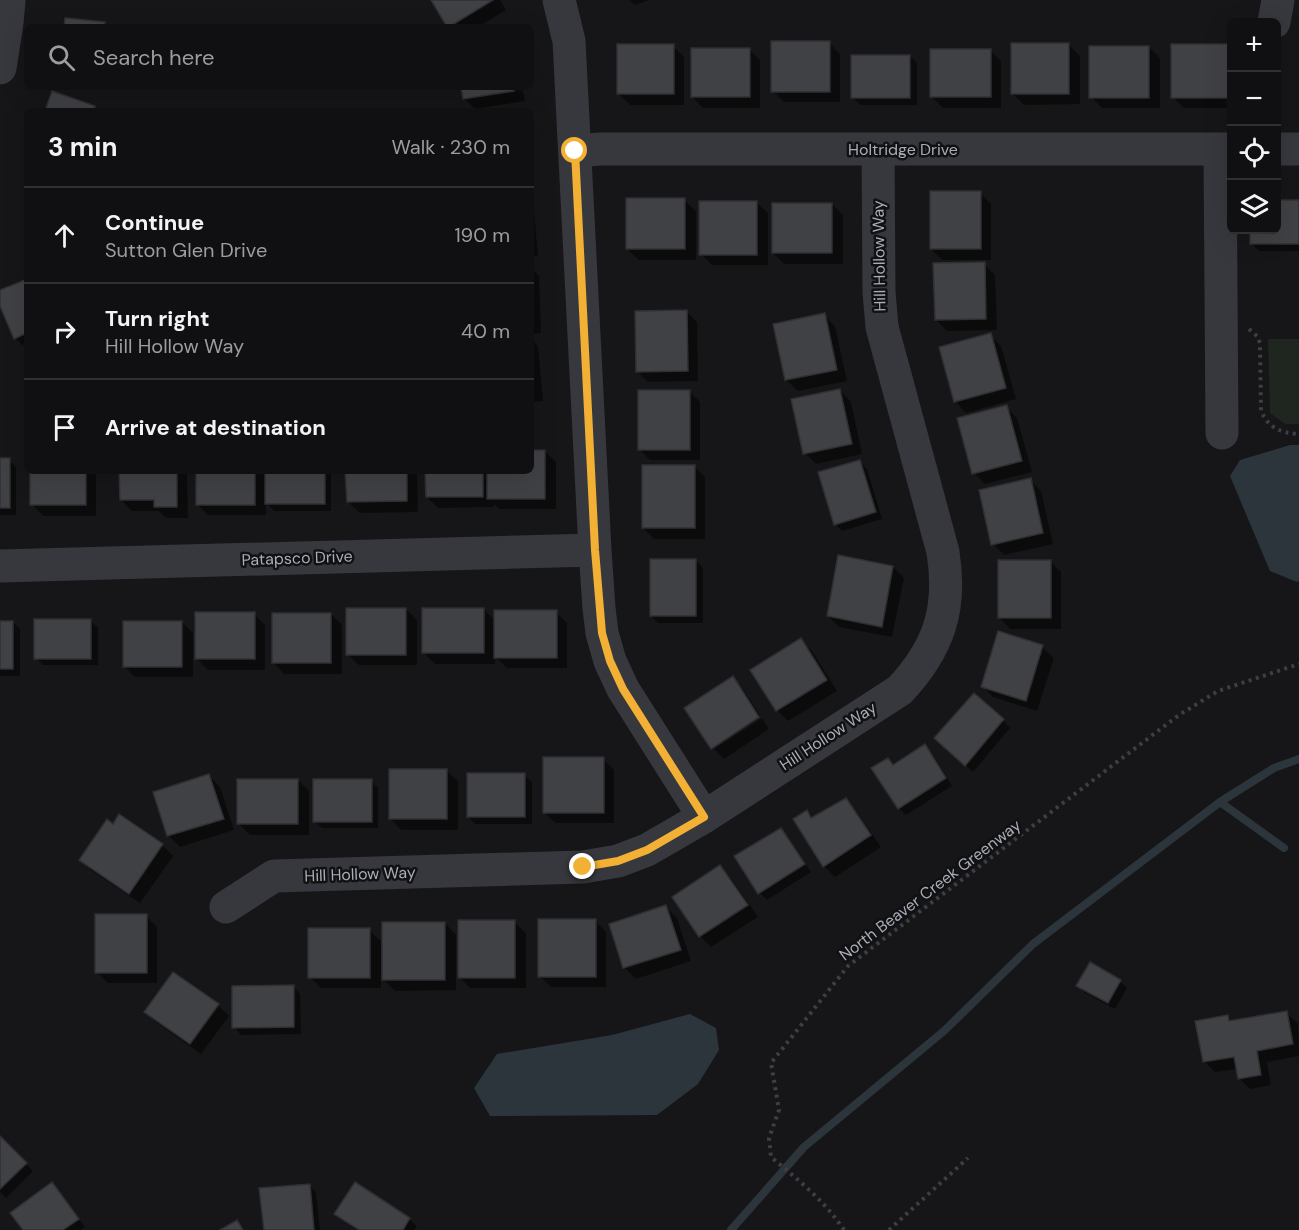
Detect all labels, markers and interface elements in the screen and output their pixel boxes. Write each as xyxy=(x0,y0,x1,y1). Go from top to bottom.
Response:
map controls xyxy=(1227,18,1281,234)
button: + xyxy=(1227,18,1281,72)
search box xyxy=(24,24,534,90)
icon: search xyxy=(45,41,78,74)
text: Search here xyxy=(93,43,214,72)
button: − xyxy=(1227,72,1281,126)
button: locate xyxy=(1227,126,1281,180)
text: 3 min xyxy=(48,130,117,164)
text: Walk · 230 m xyxy=(391,134,510,160)
route start xyxy=(561,137,587,163)
street label: Holtridge Drive xyxy=(848,139,958,160)
button: layers xyxy=(1227,180,1281,234)
street label: Hill Hollow Way xyxy=(868,200,890,312)
text: Continue xyxy=(105,208,204,237)
icon: ahead xyxy=(48,219,81,252)
text: 190 m xyxy=(454,222,510,248)
text: Sutton Glen Drive xyxy=(105,237,267,263)
text: Turn right xyxy=(105,304,210,333)
icon: right xyxy=(48,315,81,348)
text: 40 m xyxy=(461,318,510,344)
text: Hill Hollow Way xyxy=(105,333,244,359)
icon: arrive xyxy=(48,411,81,444)
text: Arrive at destination xyxy=(105,413,326,442)
street label: Patapsco Drive xyxy=(241,546,353,570)
street label: Hill Hollow Way xyxy=(776,697,880,775)
street label: North Beaver Creek Greenway xyxy=(835,815,1025,965)
route end xyxy=(569,853,595,879)
street label: Hill Hollow Way xyxy=(304,862,416,886)

